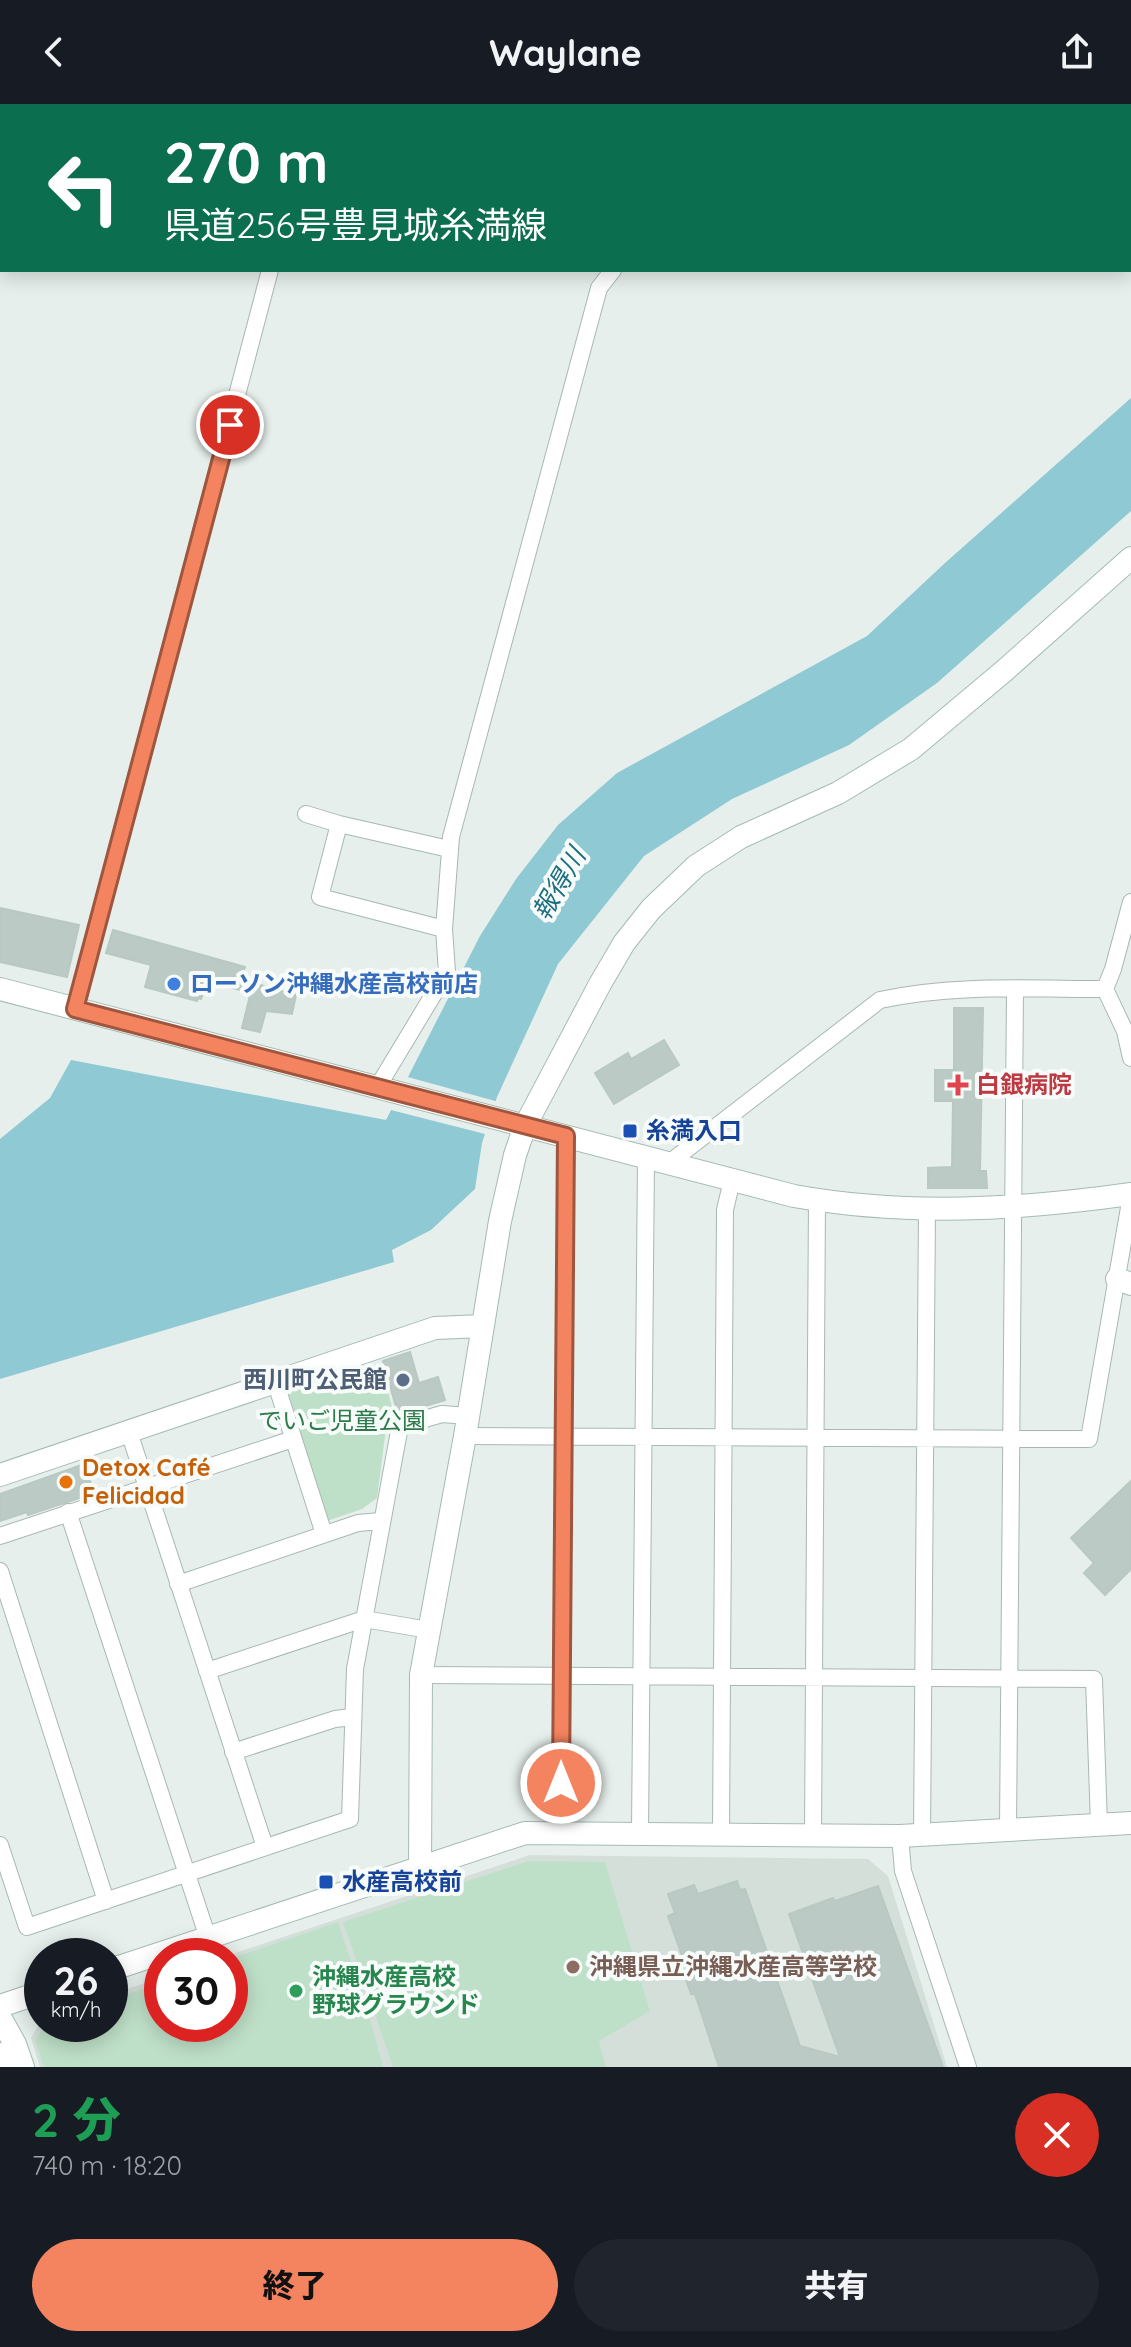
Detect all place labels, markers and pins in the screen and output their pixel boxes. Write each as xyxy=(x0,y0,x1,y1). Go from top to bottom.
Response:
pin xyxy=(196,391,264,459)
place label: ローソン沖縄水産高校前店 xyxy=(190,968,478,998)
marker: ローソン沖縄水産高校前店 xyxy=(165,975,183,993)
place label: 白銀病院 xyxy=(976,1069,1072,1099)
marker: 白銀病院 xyxy=(947,1074,969,1096)
place label: 糸満入口 xyxy=(646,1115,742,1145)
marker: 糸満入口 xyxy=(621,1122,639,1140)
place label: 西川町公民館 xyxy=(243,1364,387,1394)
marker: 西川町公民館 xyxy=(394,1371,412,1389)
place label: Detox Café Felicidad xyxy=(82,1452,211,1510)
marker: Detox Café Felicidad xyxy=(57,1473,75,1491)
place label: 水産高校前 xyxy=(342,1866,462,1896)
marker: 水産高校前 xyxy=(317,1873,335,1891)
place label: 沖縄県立沖縄水産高等学校 xyxy=(589,1951,877,1981)
marker: 沖縄県立沖縄水産高等学校 xyxy=(564,1958,582,1976)
place label: 沖縄水産高校 野球グラウンド xyxy=(312,1961,480,2019)
marker: 沖縄水産高校 野球グラウンド xyxy=(287,1982,305,2000)

